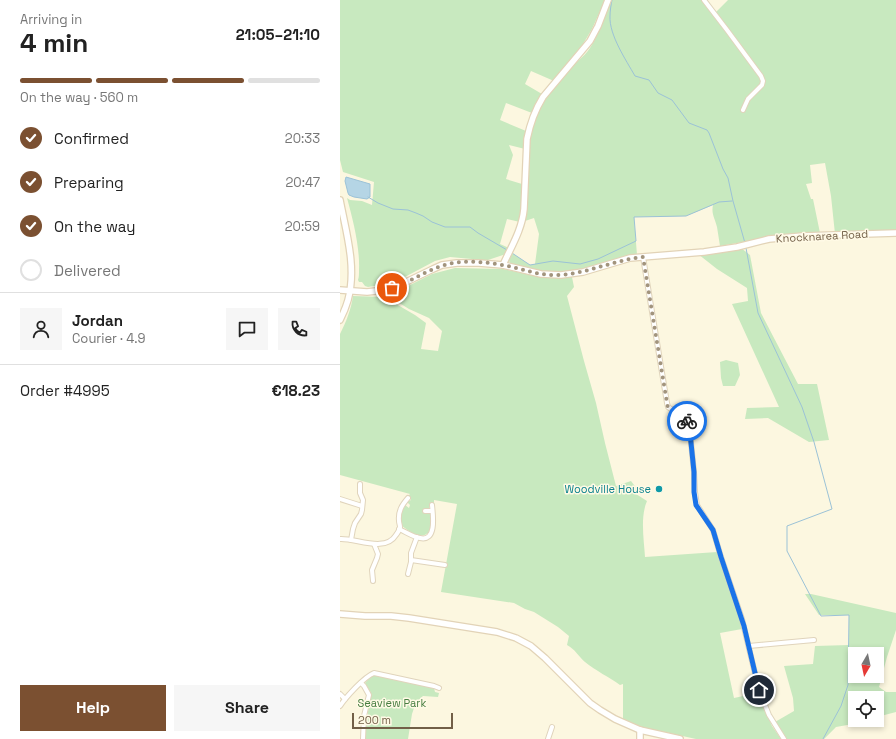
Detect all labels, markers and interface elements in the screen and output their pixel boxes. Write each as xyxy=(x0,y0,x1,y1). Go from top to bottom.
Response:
text: Arriving in xyxy=(20,11,82,28)
text: 21:05–21:10 xyxy=(236,25,320,44)
text: 4 min xyxy=(20,26,88,60)
text: On the way · 560 m xyxy=(20,89,138,106)
icon: check xyxy=(20,127,42,149)
text: Confirmed xyxy=(54,129,129,148)
text: 20:33 xyxy=(285,130,320,147)
icon: check xyxy=(20,171,42,193)
text: Preparing xyxy=(54,173,124,192)
text: 20:47 xyxy=(285,174,320,191)
icon: check xyxy=(20,215,42,237)
text: On the way xyxy=(54,217,135,236)
text: 20:59 xyxy=(285,218,320,235)
street label: Knocknarea Road xyxy=(775,227,869,245)
text: Delivered xyxy=(54,261,121,280)
pin xyxy=(375,271,409,305)
icon: bag xyxy=(381,277,403,299)
button: person xyxy=(20,308,62,350)
button: chat xyxy=(226,308,268,350)
button: phone xyxy=(278,308,320,350)
text: Jordan xyxy=(72,311,123,330)
text: Courier · 4.9 xyxy=(72,330,146,347)
text: Order #4995 xyxy=(20,381,110,400)
text: €18.23 xyxy=(272,381,320,400)
courier xyxy=(667,401,707,441)
icon: bike xyxy=(676,410,698,432)
place label: Woodville House xyxy=(564,482,651,496)
marker: Woodville House xyxy=(654,484,664,494)
north arrow xyxy=(848,647,884,683)
map controls xyxy=(848,647,884,727)
pin xyxy=(742,673,776,707)
icon: home xyxy=(748,679,770,701)
button: Help xyxy=(20,685,166,731)
button: Share xyxy=(174,685,320,731)
button: locate xyxy=(848,691,884,727)
park label: Seaview Park xyxy=(358,696,426,710)
scale bar xyxy=(352,711,453,730)
text: 200 m xyxy=(358,713,391,727)

